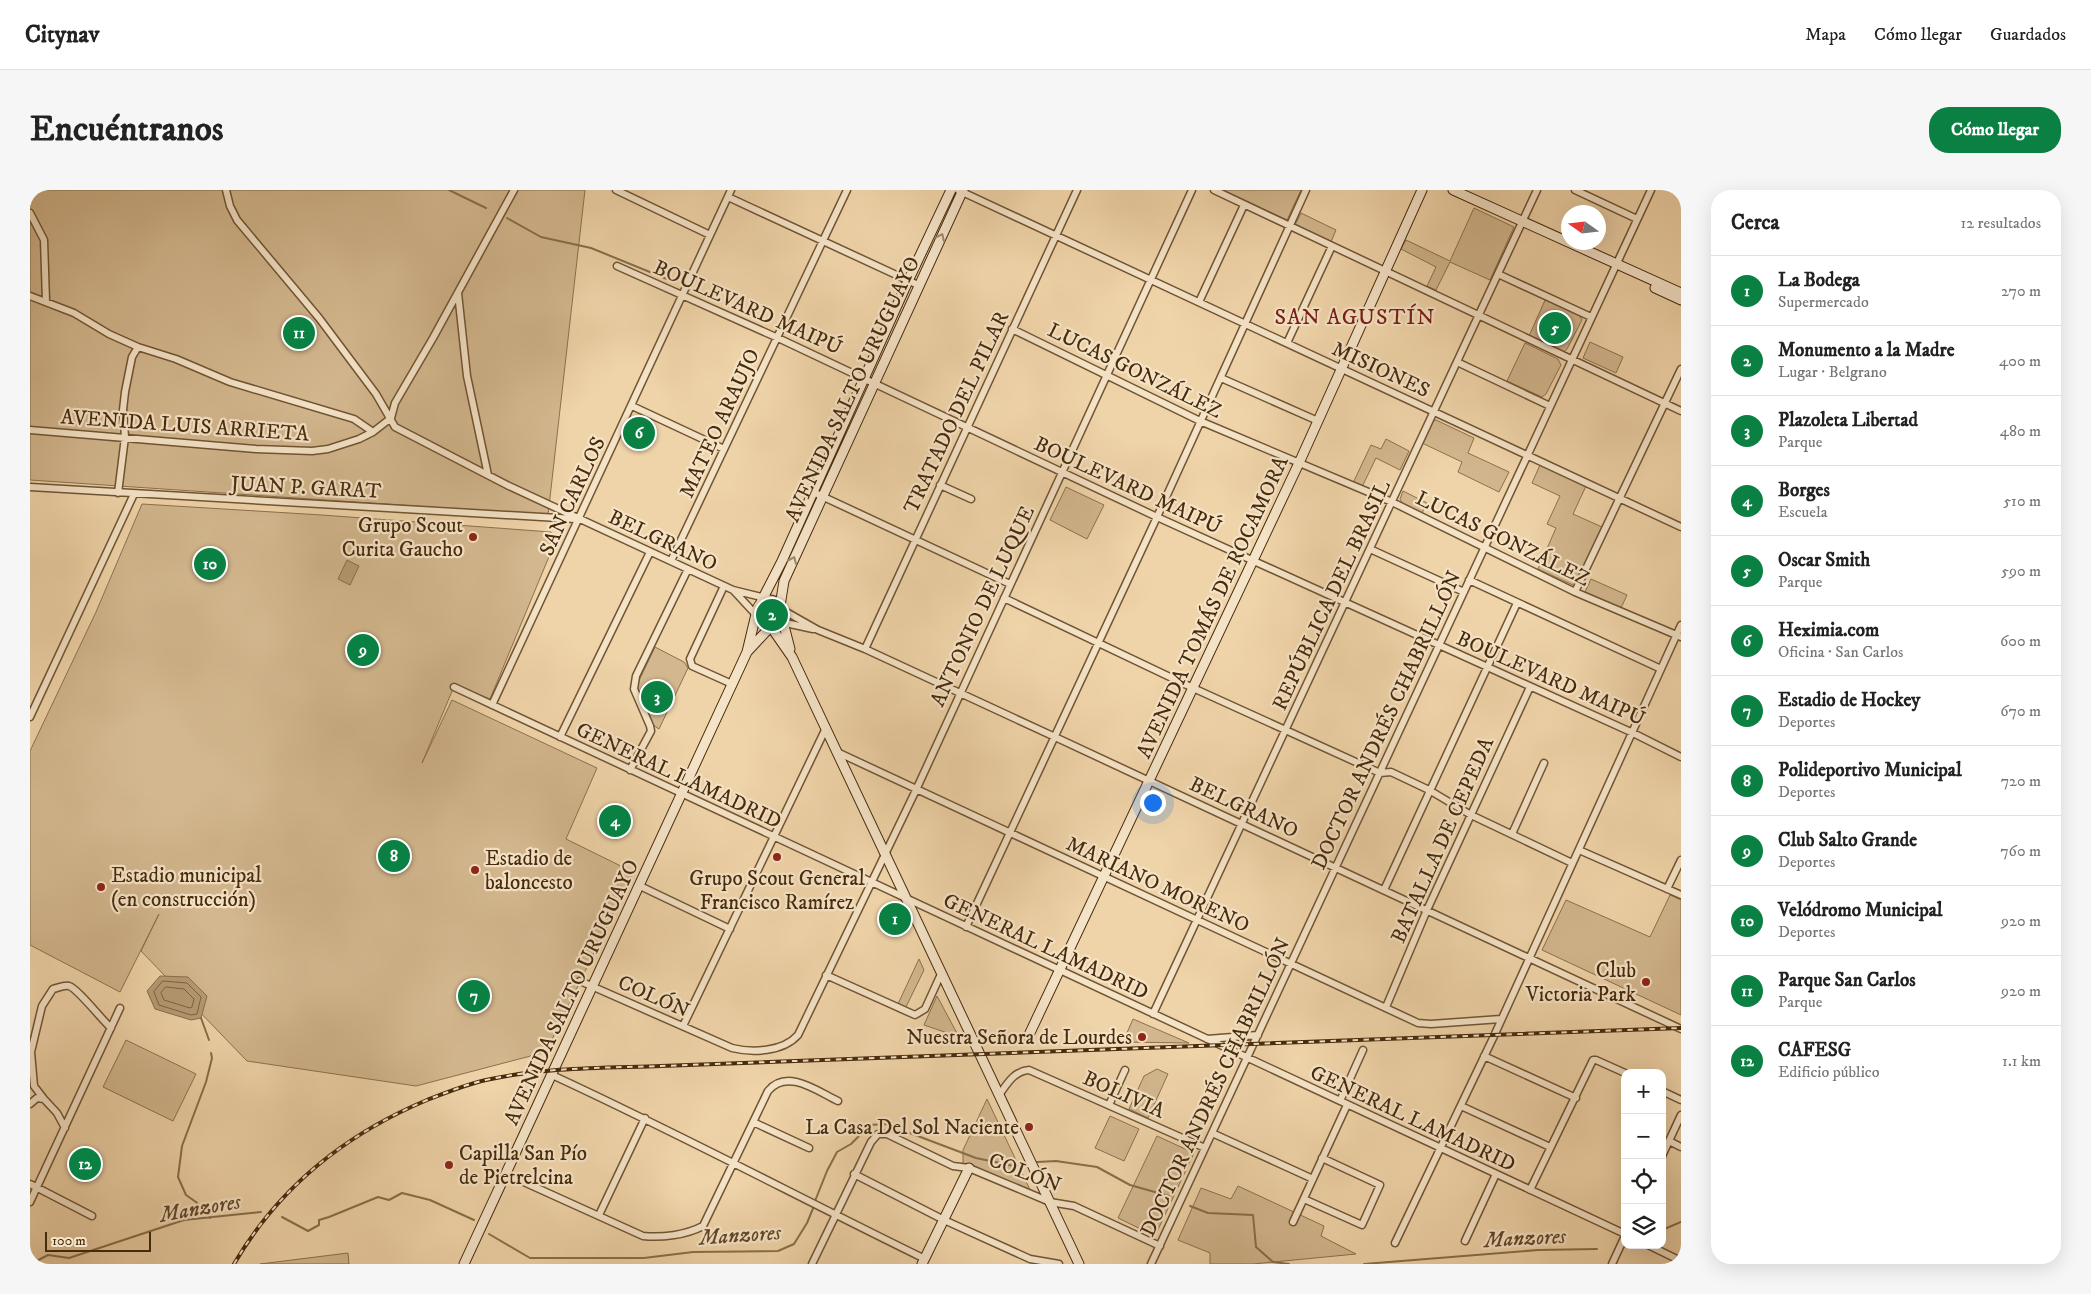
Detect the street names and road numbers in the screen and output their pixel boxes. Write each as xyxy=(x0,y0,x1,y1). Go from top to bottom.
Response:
street label: AVENIDA SALTO URUGUAYO xyxy=(780,252,926,526)
street label: BOULEVARD MAIPÚ xyxy=(649,253,847,361)
street label: TRATADO DEL PILAR xyxy=(899,307,1015,518)
street label: LUCAS GONZÁLEZ xyxy=(1043,316,1227,424)
street label: MISIONES xyxy=(1327,336,1434,404)
street label: MATEO ARAUJO xyxy=(674,345,766,502)
street label: AVENIDA LUIS ARRIETA xyxy=(60,404,311,448)
street label: BOULEVARD MAIPÚ xyxy=(1030,429,1226,541)
street label: SAN CARLOS xyxy=(534,433,612,560)
street label: AVENIDA TOMÁS DE ROCAMORA xyxy=(1129,451,1295,763)
street label: JUAN P. GARAT xyxy=(228,471,382,505)
street label: REPÚBLICA DEL BRASIL xyxy=(1265,475,1397,715)
street label: LUCAS GONZÁLEZ xyxy=(1411,484,1595,592)
street label: ANTONIO DE LUQUE xyxy=(925,502,1041,711)
street label: BELGRANO xyxy=(604,504,721,577)
street label: DOCTOR ANDRÉS CHABRILLÓN xyxy=(1304,566,1468,874)
street label: BOULEVARD MAIPÚ xyxy=(1452,624,1650,732)
street label: GENERAL LAMADRID xyxy=(572,717,785,835)
street label: BATALLA DE CEPEDA xyxy=(1386,733,1500,947)
street label: BELGRANO xyxy=(1185,771,1302,844)
street label: MARIANO MORENO xyxy=(1062,831,1253,939)
street label: AVENIDA SALTO URUGUAYO xyxy=(499,855,645,1129)
street label: GENERAL LAMADRID xyxy=(939,888,1152,1006)
street label: DOCTOR ANDRÉS CHABRILLÓN xyxy=(1133,933,1297,1241)
street label: COLÓN xyxy=(614,968,694,1024)
street label: GENERAL LAMADRID xyxy=(1306,1060,1519,1178)
street label: BOLIVIA xyxy=(1079,1065,1169,1125)
street label: COLÓN xyxy=(985,1145,1065,1199)

